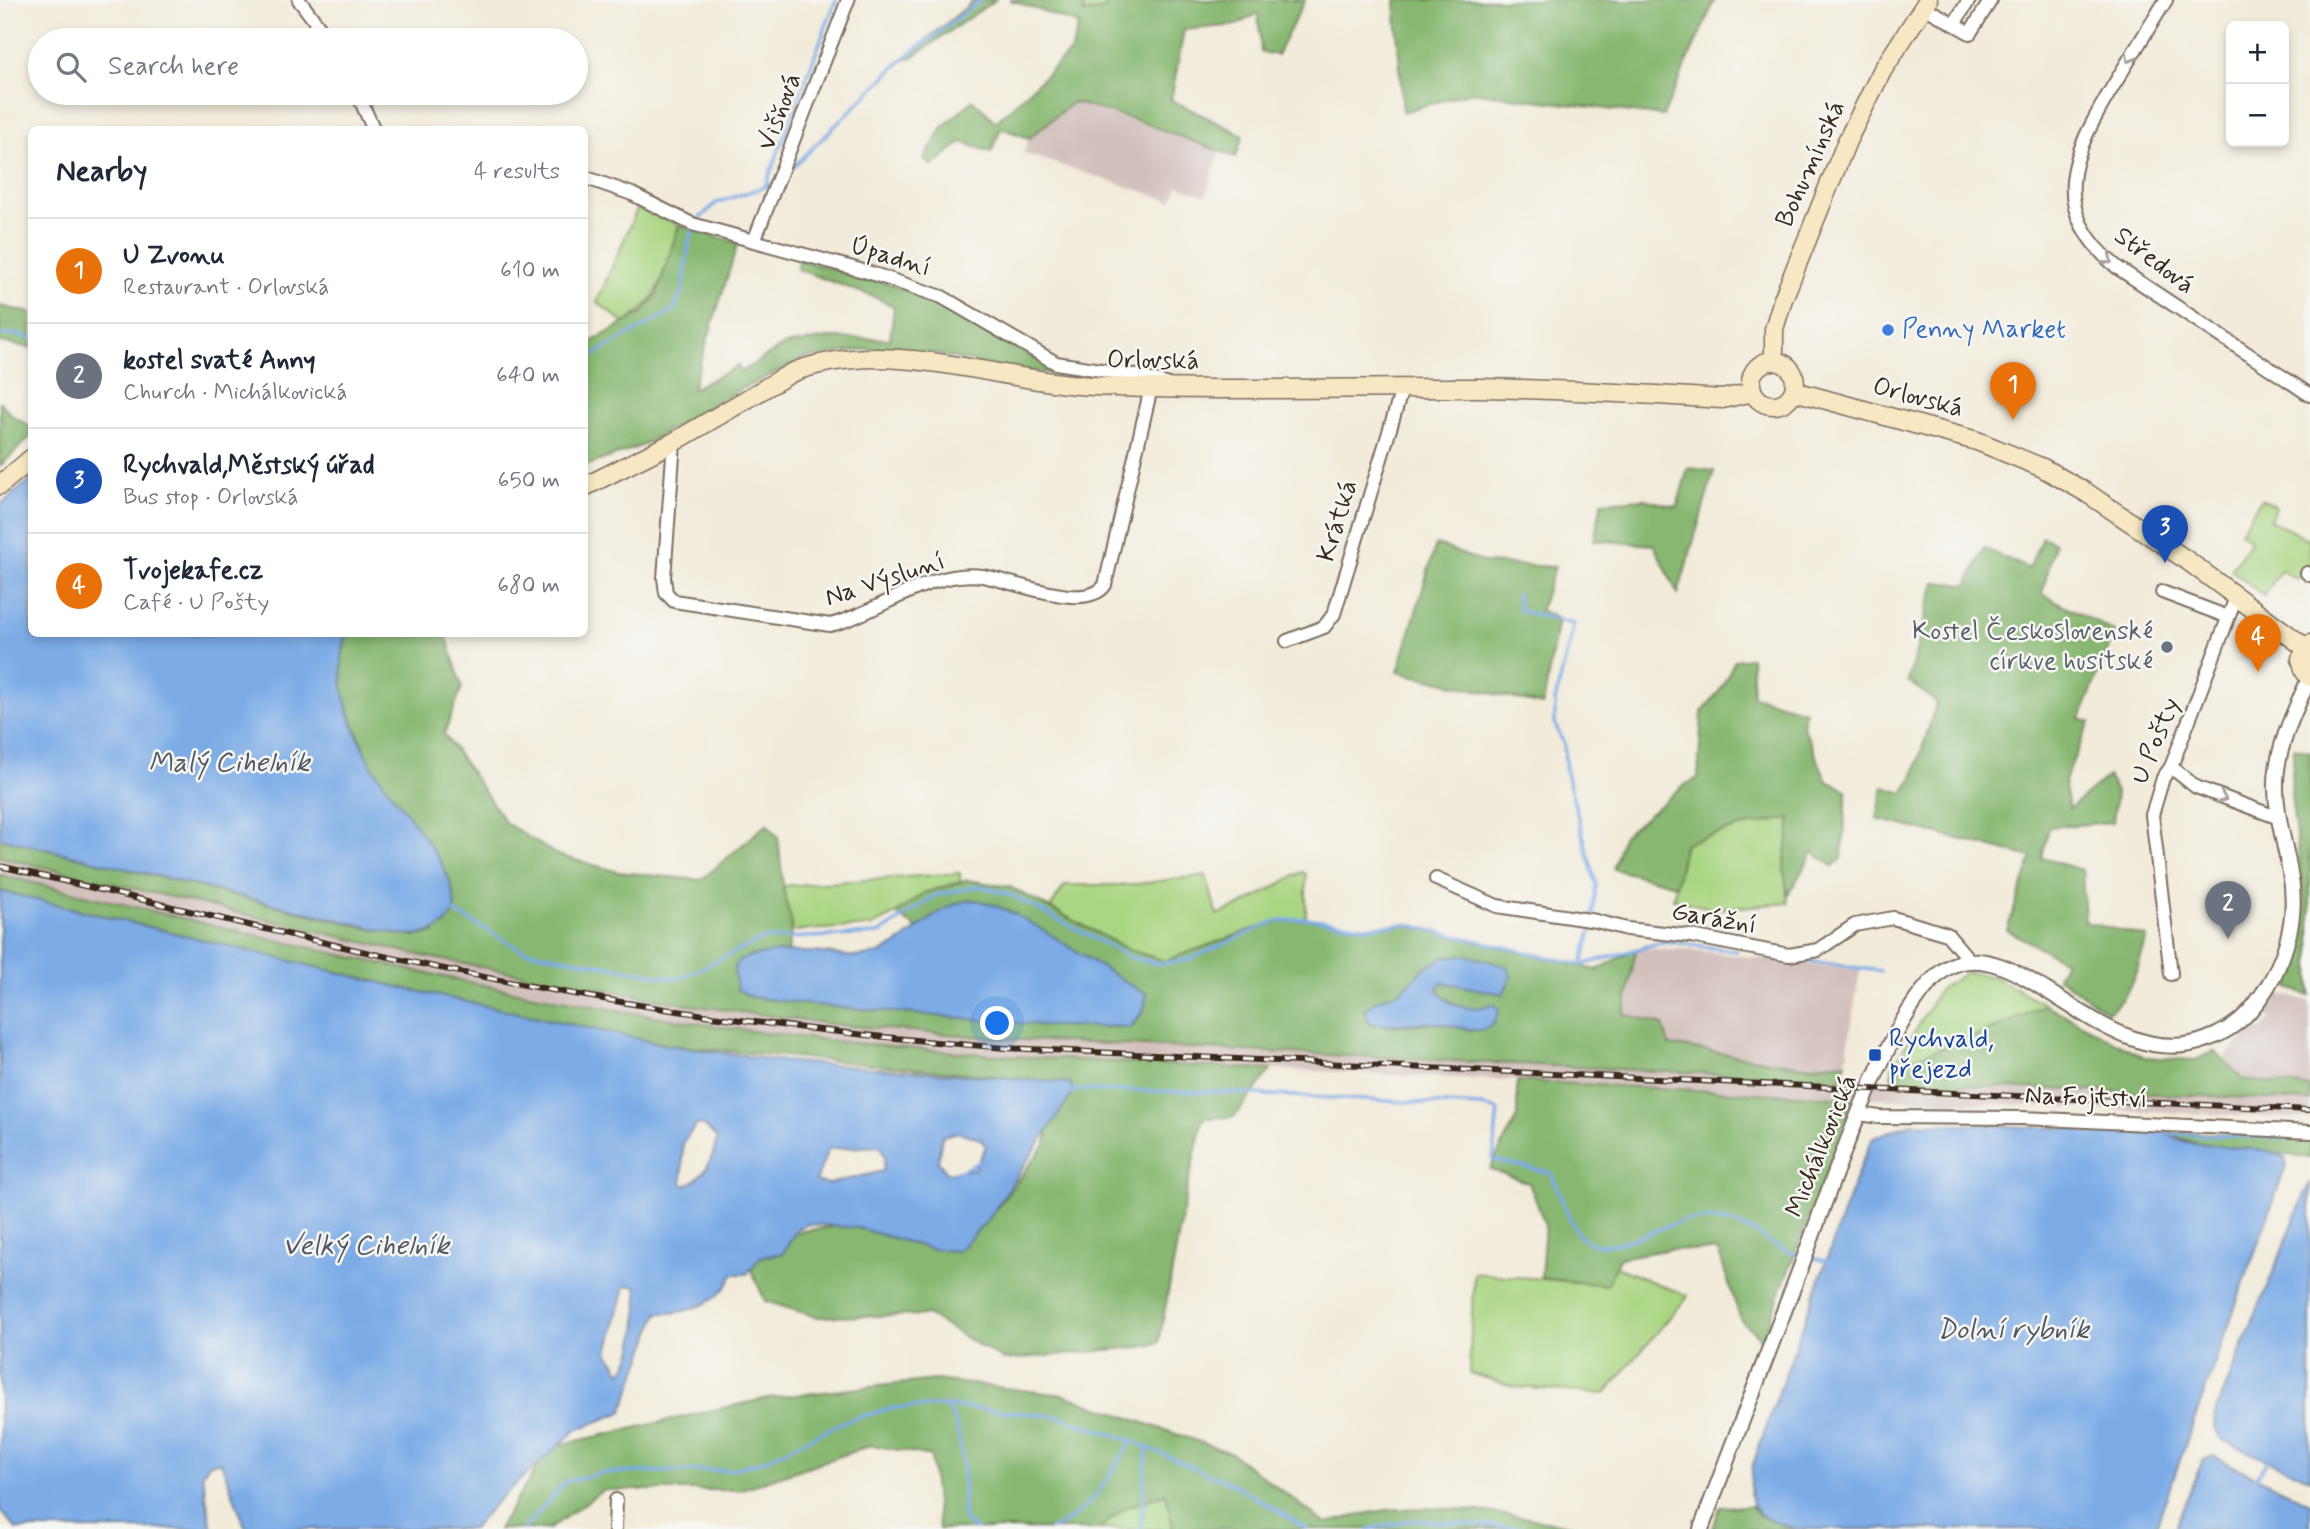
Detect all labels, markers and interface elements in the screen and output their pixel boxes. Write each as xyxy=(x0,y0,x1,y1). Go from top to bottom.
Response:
map controls xyxy=(2226,21,2289,147)
button: + xyxy=(2226,21,2289,84)
search box xyxy=(28,28,588,105)
icon: search xyxy=(52,48,90,86)
text: Search here xyxy=(108,50,239,84)
one-way arrow xyxy=(2125,51,2138,64)
street label: Višňová xyxy=(750,68,810,156)
button: − xyxy=(2226,84,2289,147)
street label: Bohumínská xyxy=(1768,95,1854,233)
text: Nearby xyxy=(56,152,147,191)
text: 4 results xyxy=(474,157,560,187)
street label: Středová xyxy=(2107,219,2201,303)
street label: Úpadní xyxy=(845,229,935,285)
text: U Zvonu xyxy=(123,239,224,273)
one-way arrow xyxy=(2100,252,2113,264)
text: 1 xyxy=(74,256,84,286)
text: 610 m xyxy=(500,256,560,286)
text: Restaurant · Orlovská xyxy=(123,273,329,303)
place label: Penny Market xyxy=(1902,313,2066,347)
marker: Penny Market xyxy=(1880,322,1896,338)
street label: Orlovská xyxy=(1107,343,1199,379)
text: kostel svaté Anny xyxy=(123,344,316,378)
text: 2 xyxy=(73,361,85,391)
text: 640 m xyxy=(496,361,560,391)
pin: 1 xyxy=(1990,362,2036,420)
street label: Orlovská xyxy=(1869,370,1967,426)
text: Church · Michálkovická xyxy=(123,378,347,408)
text: Rychvald,Městský úřad xyxy=(123,449,375,483)
text: 3 xyxy=(74,466,84,496)
text: 650 m xyxy=(498,466,560,496)
street label: Krátká xyxy=(1309,476,1367,566)
text: Bus stop · Orlovská xyxy=(123,483,299,513)
pin: 3 xyxy=(2142,505,2188,563)
street label: Na Výsluní xyxy=(821,545,949,615)
text: Tvojekafe.cz xyxy=(123,554,263,588)
text: 4 xyxy=(72,571,86,601)
text: 680 m xyxy=(497,571,560,601)
text: Café · U Pošty xyxy=(123,588,269,618)
pin: 4 xyxy=(2235,614,2281,672)
place label: Kostel Československé církve husitské xyxy=(1912,615,2153,679)
marker: Kostel Československé církve husitské xyxy=(2159,639,2175,655)
street label: U Pošty xyxy=(2123,693,2189,789)
water label: Malý Cihelník xyxy=(148,745,312,782)
one-way arrow xyxy=(2215,790,2228,804)
pin: 2 xyxy=(2205,881,2251,939)
street label: Garážní xyxy=(1669,895,1759,943)
your location xyxy=(980,1006,1014,1040)
place label: Rychvald, přejezd xyxy=(1889,1023,1994,1087)
marker: Rychvald, přejezd xyxy=(1867,1047,1883,1063)
street label: Michálkovická xyxy=(1778,1069,1866,1223)
street label: Na Fojtství xyxy=(2024,1079,2148,1117)
water label: Velký Cihelník xyxy=(283,1228,451,1265)
water label: Dolní rybník xyxy=(1937,1312,2091,1349)

